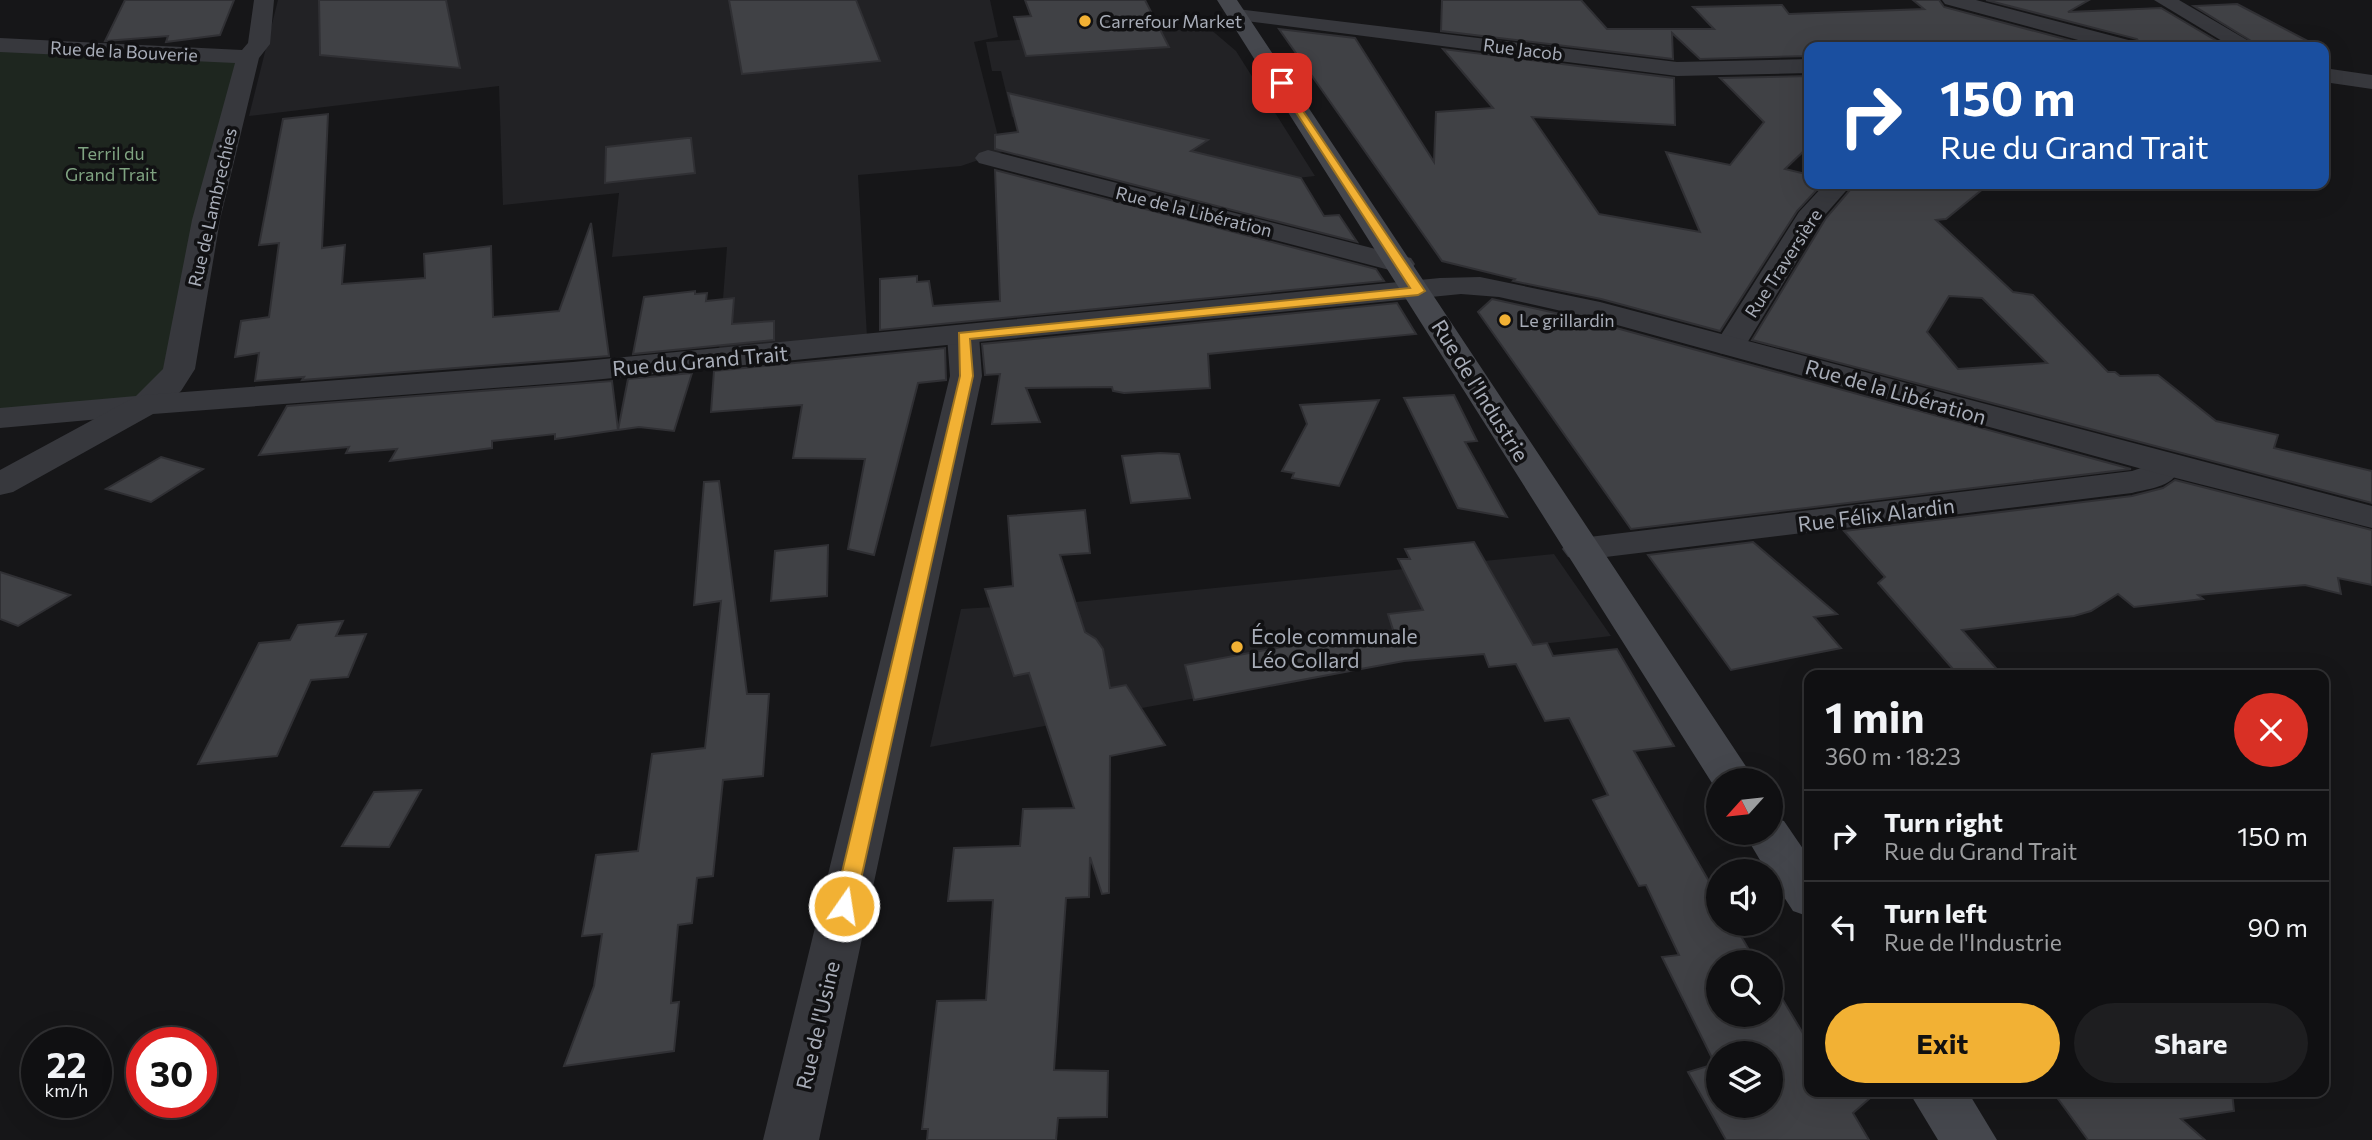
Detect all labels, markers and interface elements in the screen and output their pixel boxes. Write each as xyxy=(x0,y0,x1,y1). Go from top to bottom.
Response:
place label: Carrefour Market xyxy=(1099,10,1242,32)
marker: Carrefour Market xyxy=(1077,13,1093,29)
street label: Rue Jacob xyxy=(1482,33,1564,65)
street label: Rue de la Bouverie xyxy=(50,36,198,66)
pin xyxy=(1252,53,1312,113)
icon: arrive xyxy=(1263,64,1301,102)
text: 150 m xyxy=(1940,66,2075,126)
icon: right xyxy=(1825,70,1916,161)
street label: Rue de Lambrechies xyxy=(183,125,241,289)
text: Rue du Grand Trait xyxy=(1940,126,2209,166)
park label: Terril du Grand Trait xyxy=(65,142,157,185)
street label: Rue de la Libération xyxy=(1114,181,1274,241)
street label: Rue Traversière xyxy=(1740,205,1826,321)
place label: Le grillardin xyxy=(1519,309,1615,331)
marker: Le grillardin xyxy=(1497,312,1513,328)
street label: Rue de l'Industrie xyxy=(1427,315,1535,465)
street label: Rue du Grand Trait xyxy=(611,340,789,380)
street label: Rue de la Libération xyxy=(1803,353,1989,429)
street label: Rue Félix Alardin xyxy=(1796,492,1956,536)
place label: École communale Léo Collard xyxy=(1251,623,1418,672)
marker: École communale Léo Collard xyxy=(1229,639,1245,655)
text: 1 min xyxy=(1825,690,1925,742)
button: close xyxy=(2234,693,2308,767)
text: 360 m · 18:23 xyxy=(1825,742,1961,770)
north arrow xyxy=(1706,768,1783,845)
map controls xyxy=(1706,768,1783,1118)
text: Turn right xyxy=(1884,806,2003,837)
icon: right xyxy=(1825,817,1863,855)
text: 150 m xyxy=(2237,820,2308,851)
text: Rue du Grand Trait xyxy=(1884,837,2077,865)
button: sound xyxy=(1706,859,1783,936)
position arrow xyxy=(807,869,881,943)
text: Turn left xyxy=(1884,897,1987,928)
icon: left xyxy=(1825,908,1863,946)
text: 90 m xyxy=(2248,911,2308,942)
text: Rue de l'Industrie xyxy=(1884,928,2062,956)
button: search xyxy=(1706,950,1783,1027)
street label: Rue de l'Usine xyxy=(790,958,844,1092)
button: Exit xyxy=(1825,1003,2060,1083)
button: Share xyxy=(2074,1003,2308,1083)
speed limit sign: 30 xyxy=(126,1027,217,1118)
button: layers xyxy=(1706,1041,1783,1118)
text: 22 xyxy=(47,1042,86,1085)
text: km/h xyxy=(45,1079,88,1101)

